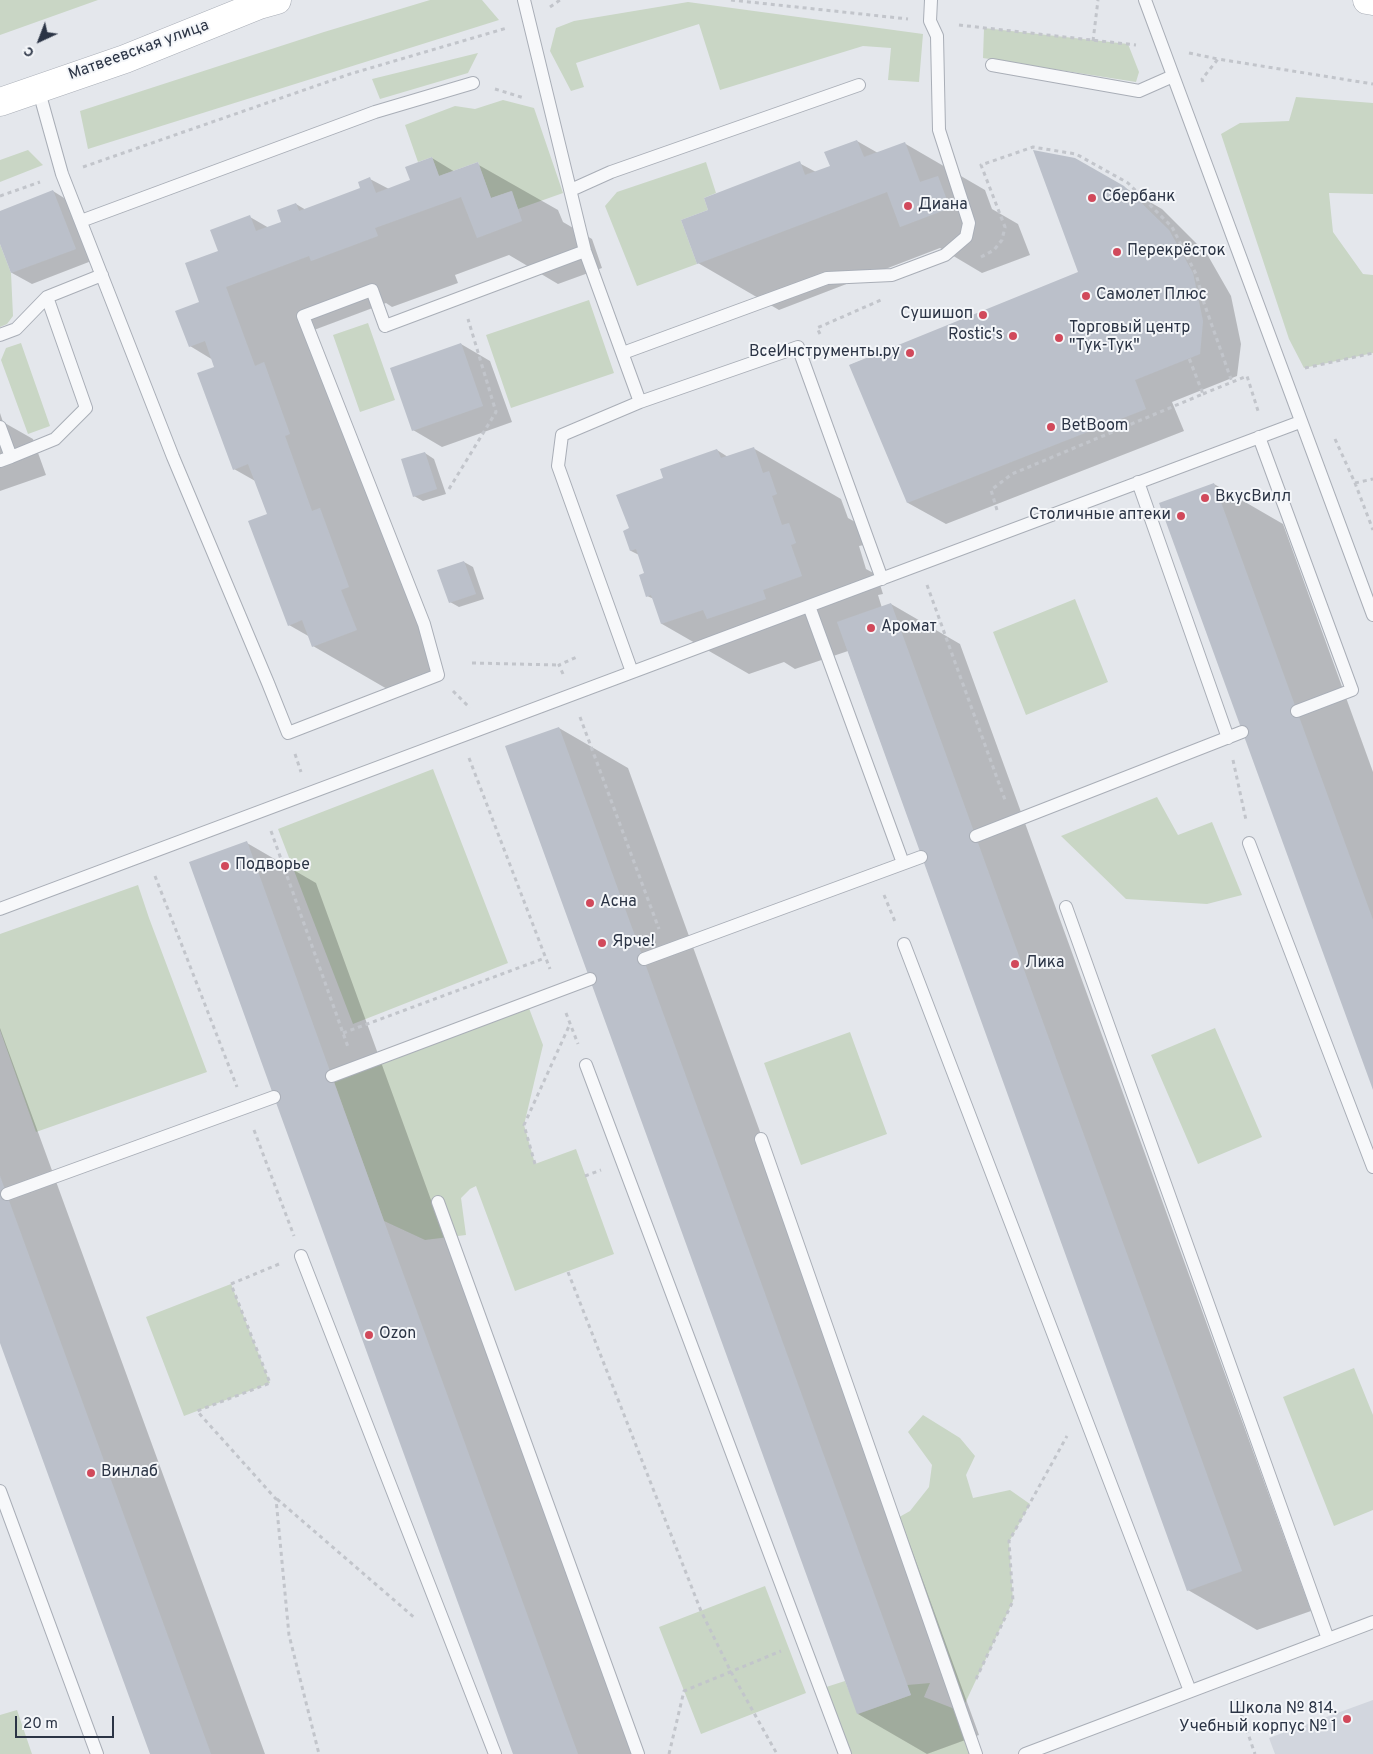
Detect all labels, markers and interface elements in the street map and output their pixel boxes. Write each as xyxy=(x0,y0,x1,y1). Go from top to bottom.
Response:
north arrow xyxy=(15,15,65,65)
street label: Матвеевская улица xyxy=(66,17,212,85)
text: С xyxy=(20,42,39,61)
place label: Сбербанк xyxy=(1102,188,1175,208)
marker: Сбербанк xyxy=(1086,192,1098,204)
place label: Диана xyxy=(918,196,968,216)
marker: Диана xyxy=(902,200,914,212)
place label: Перекрёсток xyxy=(1127,242,1226,262)
marker: Перекрёсток xyxy=(1111,246,1123,258)
place label: Самолет Плюс xyxy=(1096,286,1207,306)
marker: Самолет Плюс xyxy=(1080,290,1092,302)
place label: Сушишоп xyxy=(900,305,973,325)
marker: Сушишоп xyxy=(977,309,989,321)
place label: Торговый центр "Тук-Тук" xyxy=(1069,319,1190,357)
place label: Rostic's xyxy=(948,326,1003,346)
marker: Rostic's xyxy=(1007,330,1019,342)
marker: Торговый центр "Тук-Тук" xyxy=(1053,332,1065,344)
place label: ВсеИнструменты.ру xyxy=(749,343,900,363)
marker: ВсеИнструменты.ру xyxy=(904,347,916,359)
place label: BetBoom xyxy=(1061,417,1128,437)
marker: BetBoom xyxy=(1045,421,1057,433)
place label: ВкусВилл xyxy=(1215,488,1291,508)
marker: ВкусВилл xyxy=(1199,492,1211,504)
place label: Столичные аптеки xyxy=(1029,506,1171,526)
marker: Столичные аптеки xyxy=(1175,510,1187,522)
place label: Аромат xyxy=(881,618,937,638)
marker: Аромат xyxy=(865,622,877,634)
place label: Подворье xyxy=(235,856,310,876)
marker: Подворье xyxy=(219,860,231,872)
place label: Асна xyxy=(600,893,637,913)
marker: Асна xyxy=(584,897,596,909)
place label: Ярче! xyxy=(612,933,655,953)
marker: Ярче! xyxy=(596,937,608,949)
place label: Лика xyxy=(1025,954,1064,974)
marker: Лика xyxy=(1009,958,1021,970)
place label: Ozon xyxy=(379,1325,416,1345)
marker: Ozon xyxy=(363,1329,375,1341)
place label: Винлаб xyxy=(101,1463,158,1483)
marker: Винлаб xyxy=(85,1467,97,1479)
place label: Школа № 814. Учебный корпус № 1 xyxy=(1179,1700,1337,1738)
scale bar xyxy=(18,1706,116,1738)
marker: Школа № 814. Учебный корпус № 1 xyxy=(1341,1713,1353,1725)
text: 20 m xyxy=(23,1715,58,1734)

